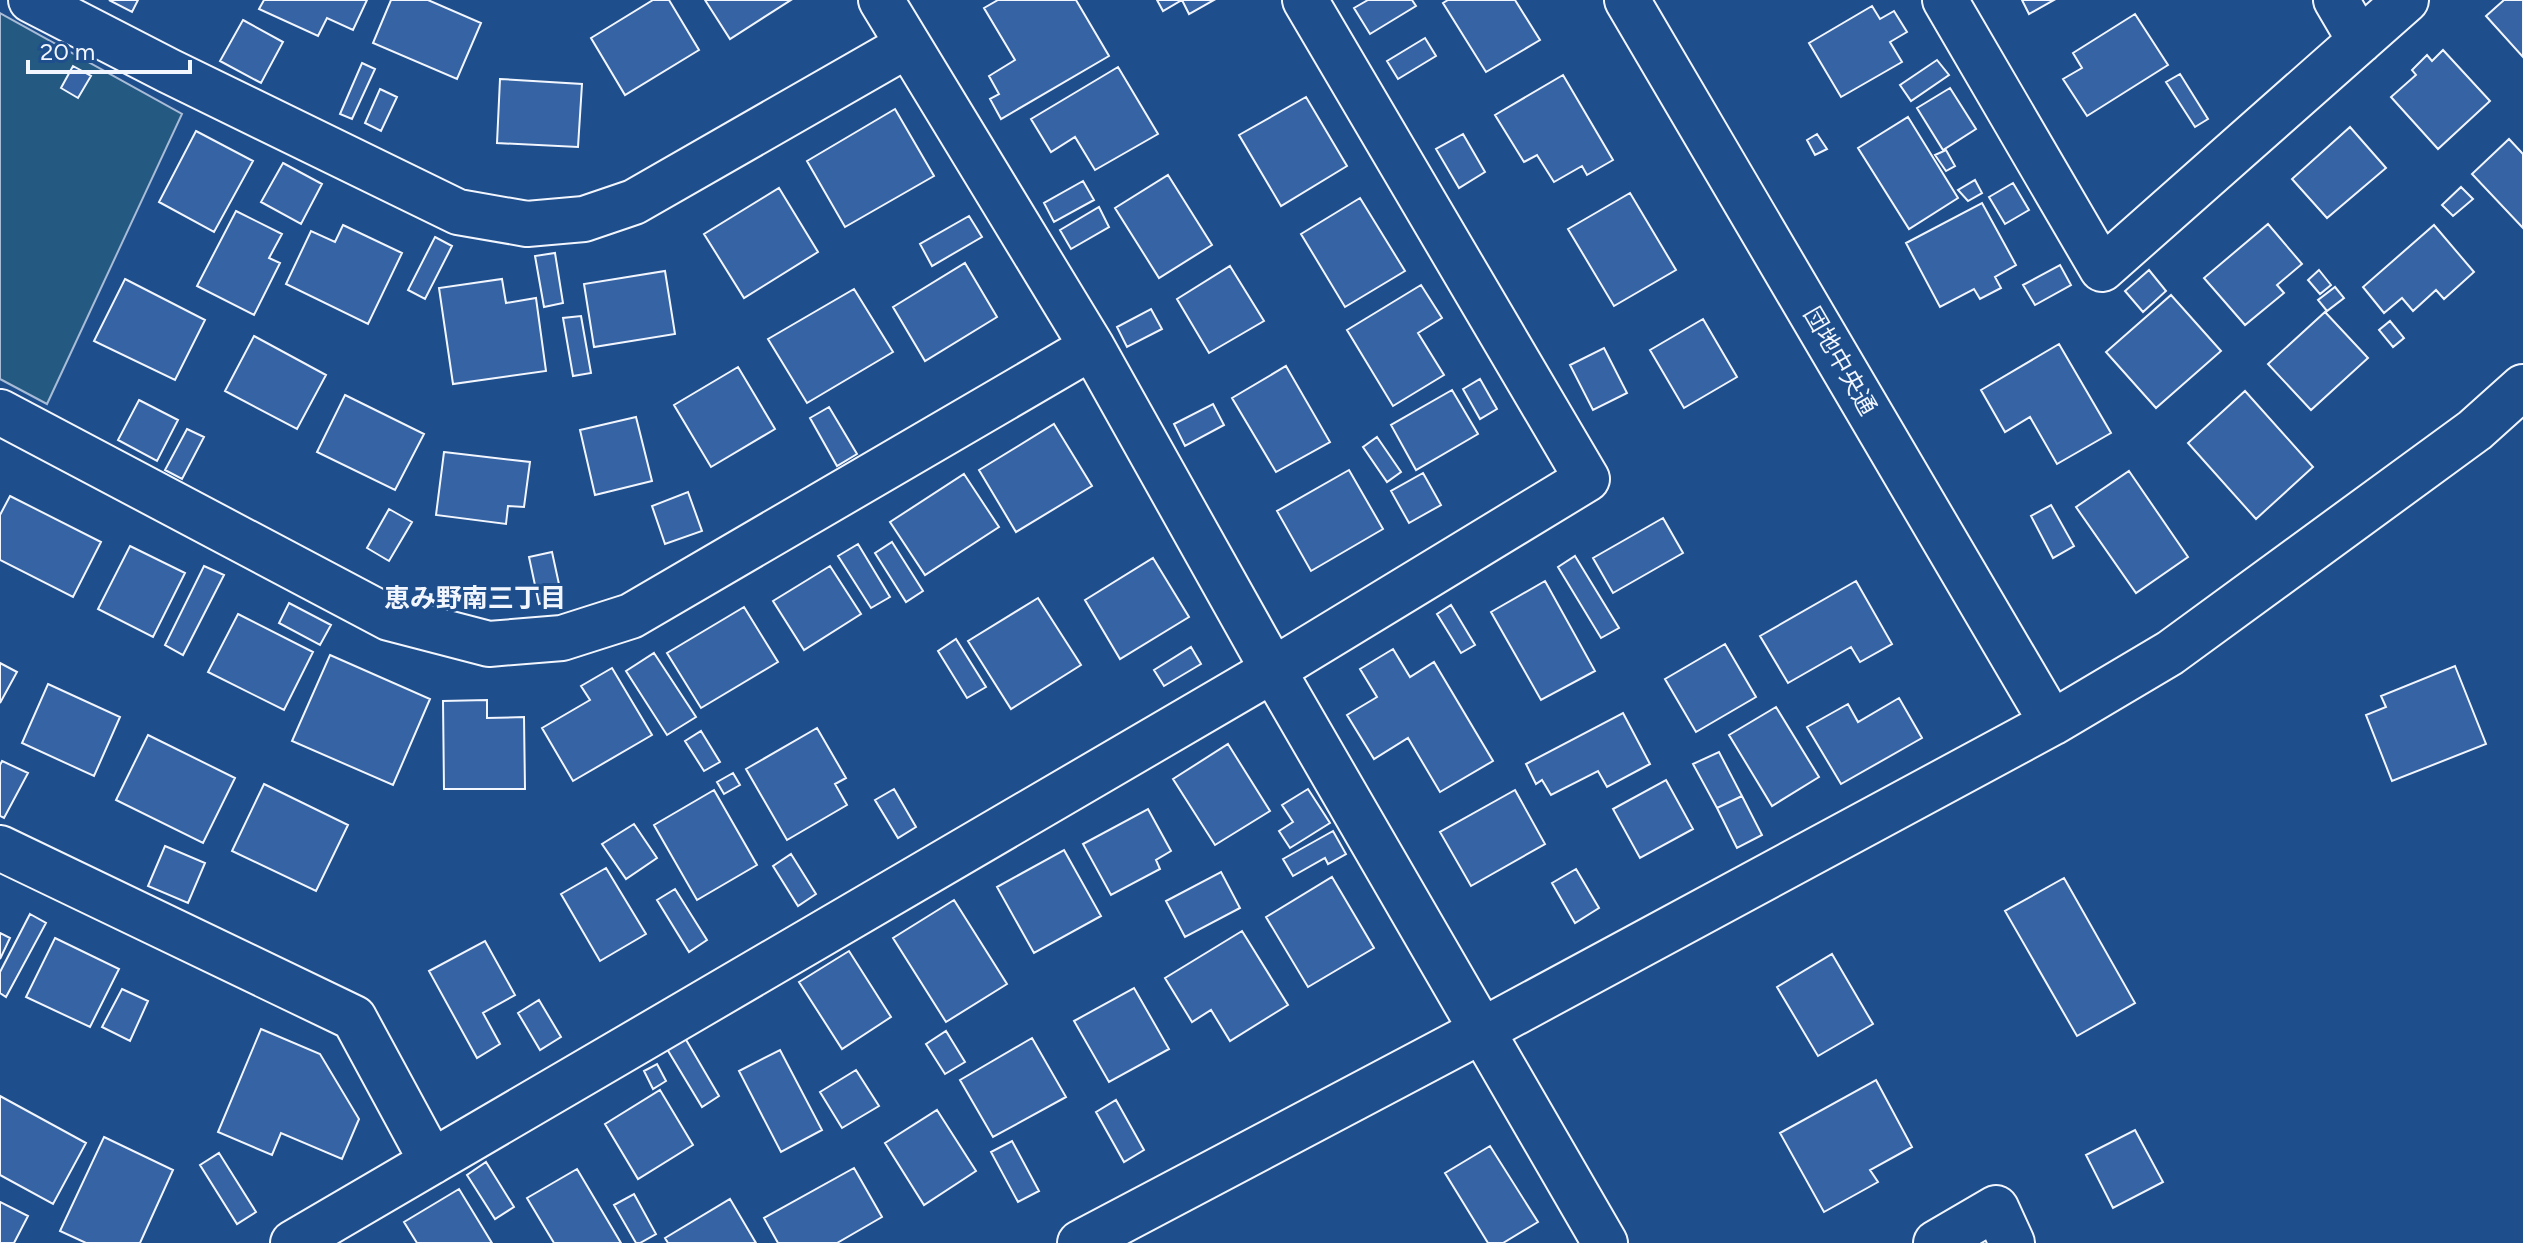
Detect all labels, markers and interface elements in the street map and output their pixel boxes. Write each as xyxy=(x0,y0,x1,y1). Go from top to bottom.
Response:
scale bar xyxy=(28,24,190,74)
text: 20 m xyxy=(40,37,95,66)
street label: 団地中央通 xyxy=(1798,302,1883,420)
district label: 恵み野南三丁目 xyxy=(384,582,566,614)

